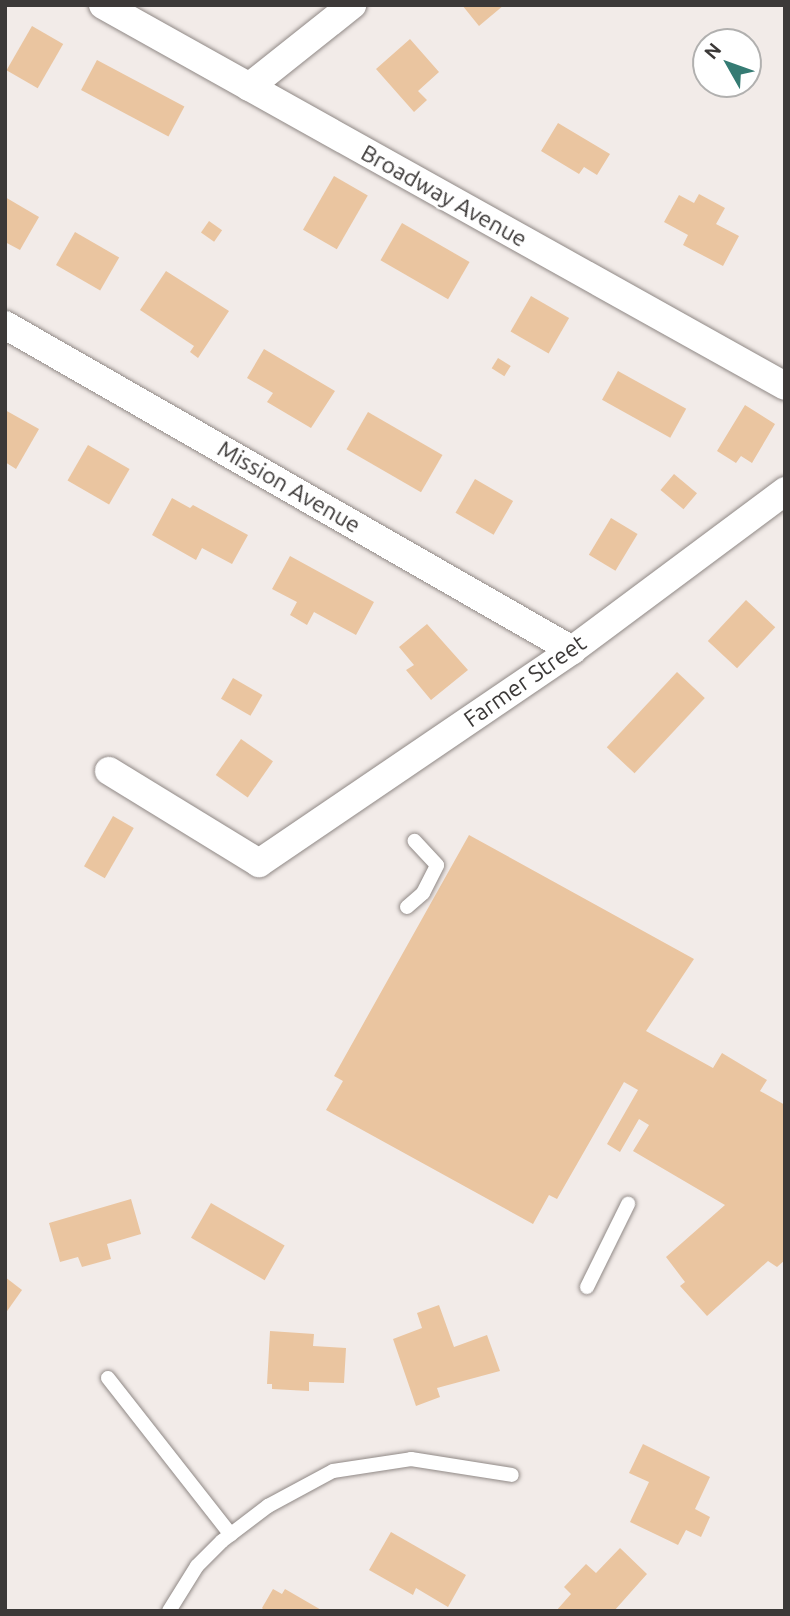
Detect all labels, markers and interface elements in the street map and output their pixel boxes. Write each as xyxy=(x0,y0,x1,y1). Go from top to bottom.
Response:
north arrow xyxy=(692,28,762,98)
text: N xyxy=(699,38,725,63)
street label: Broadway Avenue xyxy=(356,139,532,253)
street label: Mission Avenue xyxy=(213,435,365,539)
street label: Farmer Street xyxy=(459,629,591,733)

